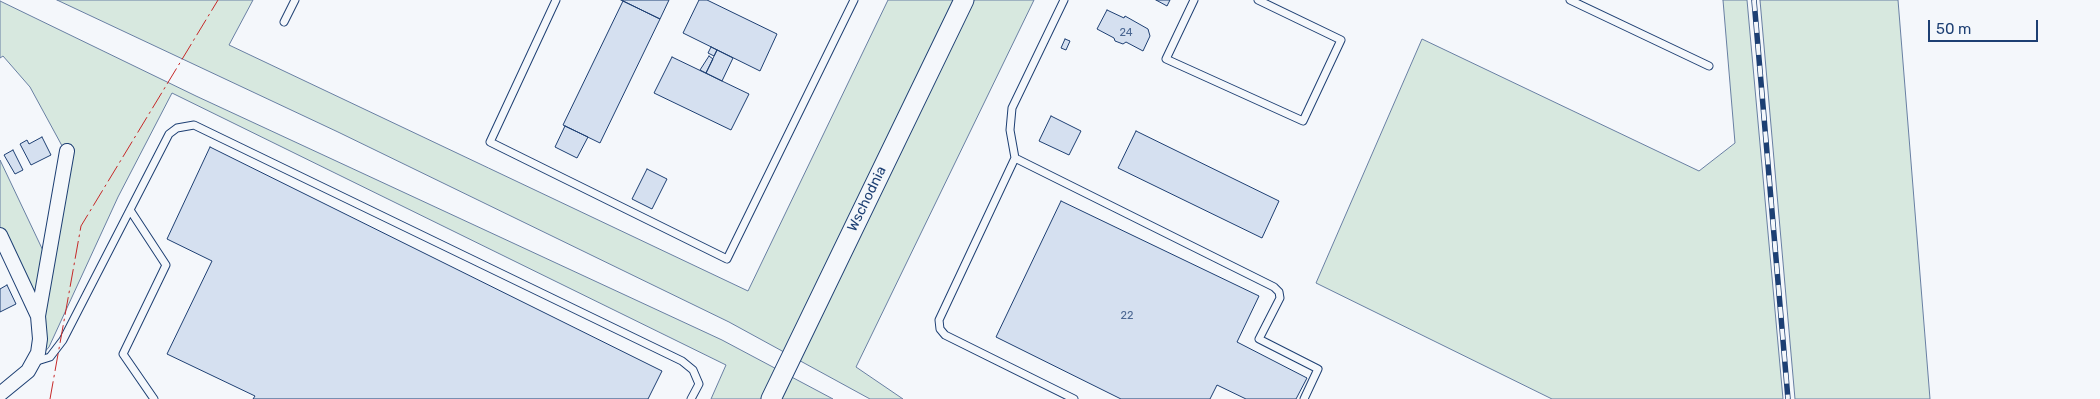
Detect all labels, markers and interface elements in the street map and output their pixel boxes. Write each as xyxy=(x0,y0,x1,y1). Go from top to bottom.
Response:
scale bar xyxy=(1930,10,2040,42)
text: 50 m xyxy=(1936,20,1971,38)
house number: 24 xyxy=(1119,26,1133,40)
street label: Wschodnia xyxy=(844,164,890,234)
house number: 22 xyxy=(1121,309,1133,323)

